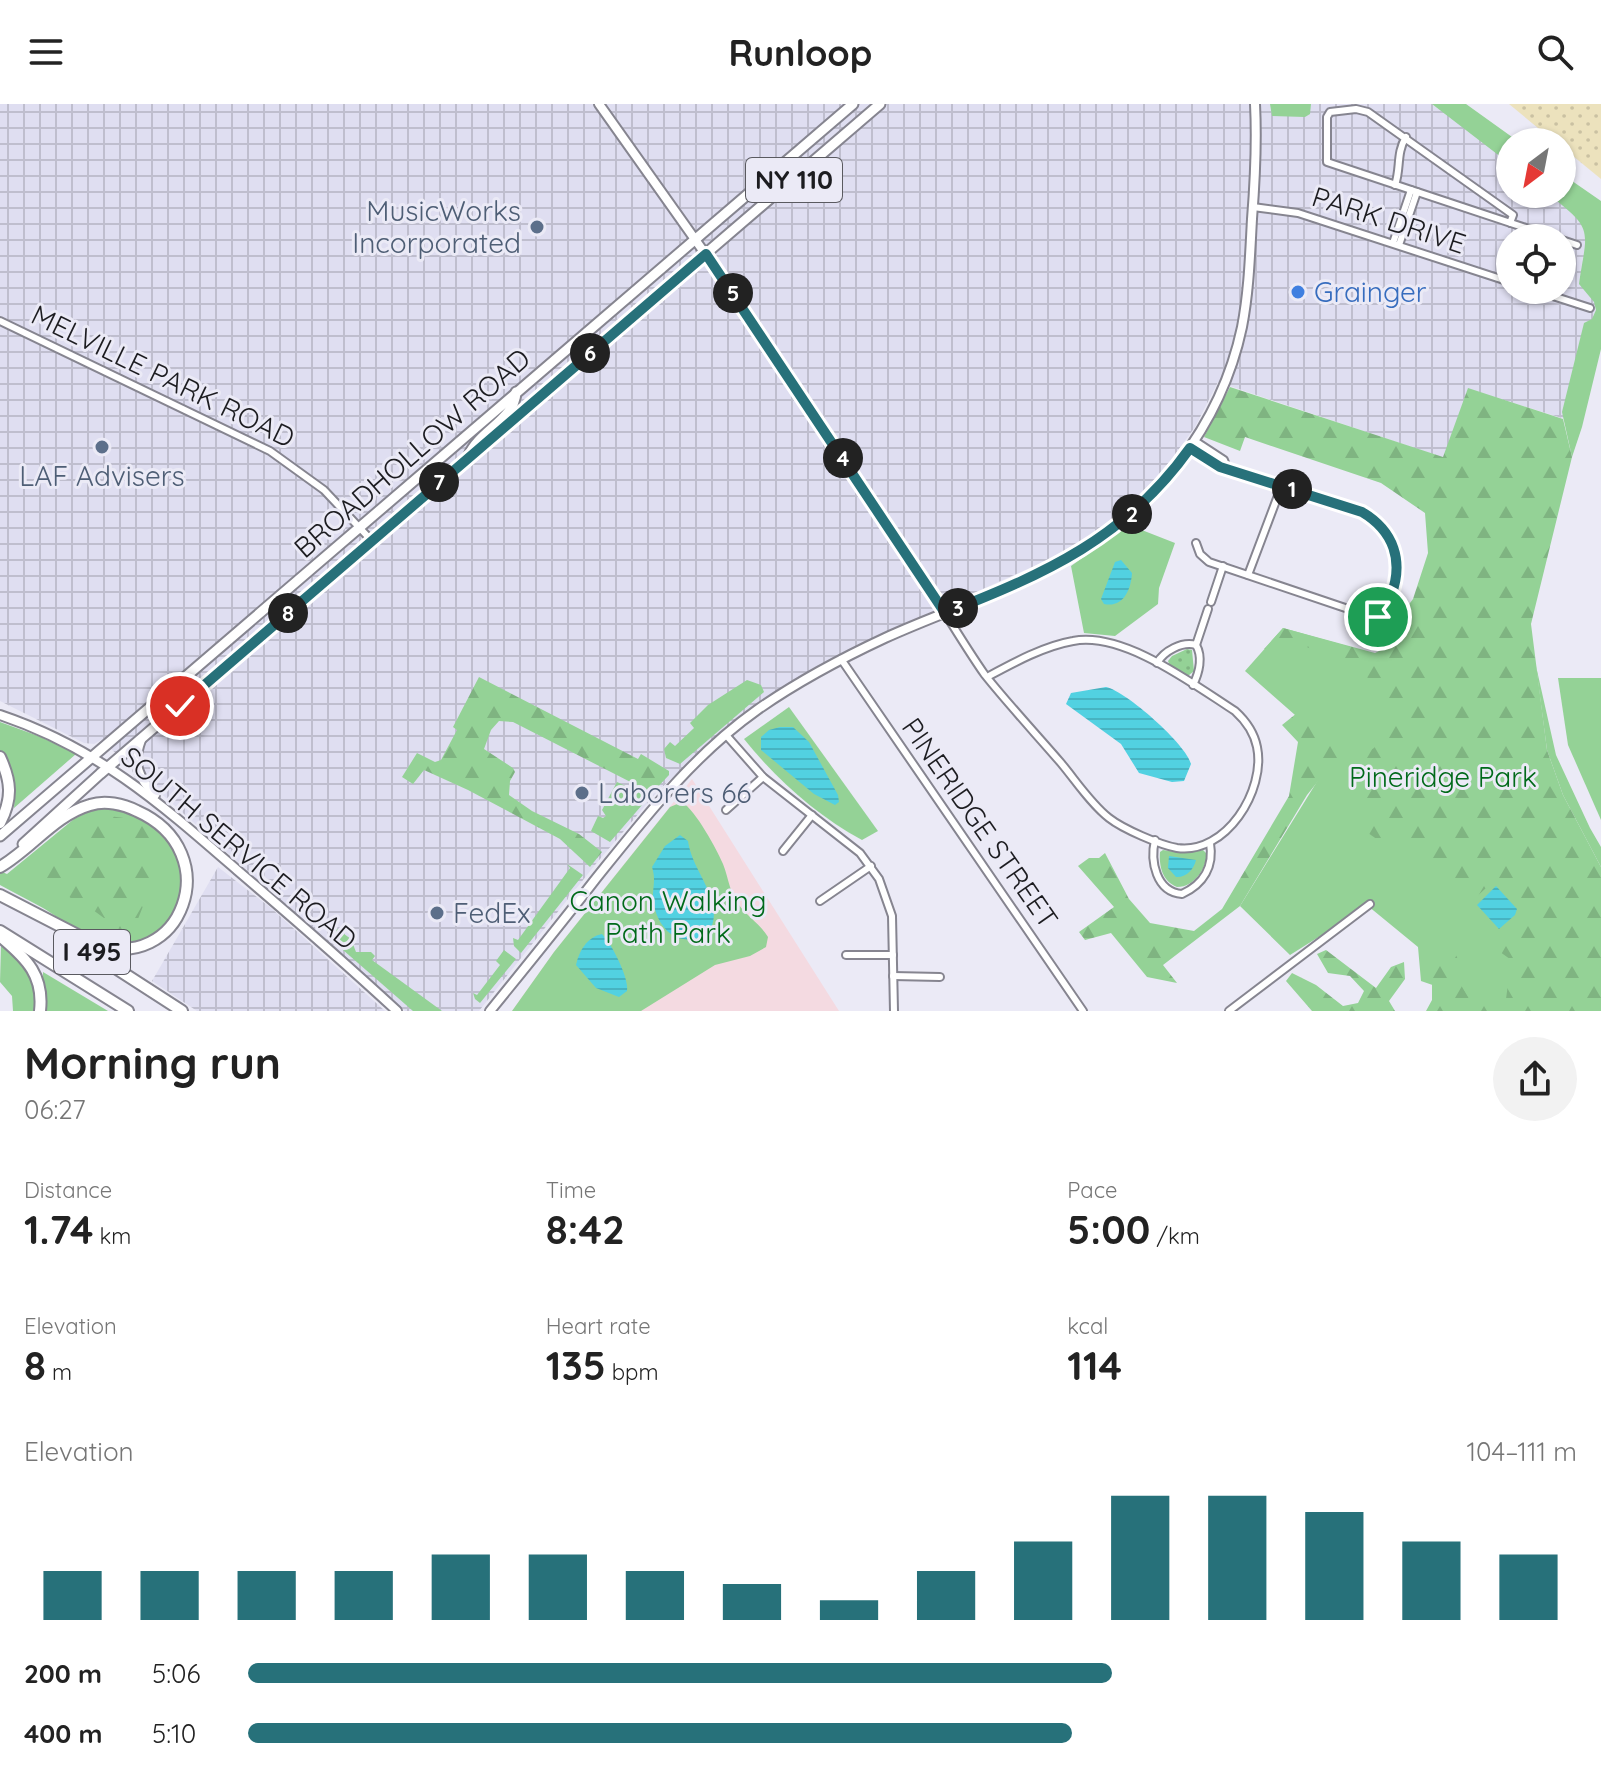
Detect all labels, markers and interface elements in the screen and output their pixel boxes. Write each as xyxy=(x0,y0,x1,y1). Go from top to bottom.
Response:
icon: menu xyxy=(24,30,68,74)
text: Runloop xyxy=(729,30,872,75)
icon: search xyxy=(1533,30,1577,74)
north arrow xyxy=(1496,128,1576,208)
map controls xyxy=(1496,128,1576,304)
road number: NY 110 xyxy=(746,158,842,202)
street label: PARK DRIVE xyxy=(1308,178,1470,261)
place label: MusicWorks Incorporated xyxy=(352,193,521,260)
marker: MusicWorks Incorporated xyxy=(528,218,546,236)
button: locate xyxy=(1496,224,1576,304)
pin: 5 xyxy=(713,273,753,313)
place label: Grainger xyxy=(1314,274,1427,309)
text: 5 xyxy=(727,279,739,307)
marker: Grainger xyxy=(1289,283,1307,301)
street label: MELVILLE PARK ROAD xyxy=(26,297,301,455)
pin: 6 xyxy=(570,333,610,373)
text: 6 xyxy=(584,339,596,367)
street label: BROADHOLLOW ROAD xyxy=(286,341,537,565)
marker: LAF Advisers xyxy=(93,438,111,456)
pin: 4 xyxy=(823,438,863,478)
text: 4 xyxy=(837,444,849,472)
place label: LAF Advisers xyxy=(19,458,185,493)
pin: 7 xyxy=(419,462,459,502)
text: 7 xyxy=(433,468,445,496)
pin: 1 xyxy=(1272,469,1312,509)
text: 1 xyxy=(1288,475,1296,503)
pin: 2 xyxy=(1112,494,1152,534)
text: 2 xyxy=(1126,500,1138,528)
pin xyxy=(1344,583,1412,651)
pin: 3 xyxy=(938,588,978,628)
pin: 8 xyxy=(268,593,308,633)
text: 3 xyxy=(952,594,964,622)
icon: arrive xyxy=(1356,595,1400,639)
text: 8 xyxy=(282,599,294,627)
pin xyxy=(146,672,214,740)
icon: check xyxy=(158,684,202,728)
street label: PINERIDGE STREET xyxy=(895,711,1066,935)
street label: SOUTH SERVICE ROAD xyxy=(114,739,364,957)
park label: Pineridge Park xyxy=(1349,759,1537,794)
place label: Laborers 66 xyxy=(598,775,751,810)
marker: Laborers 66 xyxy=(573,784,591,802)
park label: Canon Walking Path Park xyxy=(569,883,767,950)
place label: FedEx xyxy=(453,895,531,930)
marker: FedEx xyxy=(428,904,446,922)
road number: I 495 xyxy=(54,930,130,974)
text: Morning run xyxy=(24,1035,281,1090)
button: share xyxy=(1493,1037,1577,1121)
text: 06:27 xyxy=(24,1093,86,1126)
text: Distance xyxy=(24,1176,112,1204)
text: Time xyxy=(546,1176,596,1204)
text: Pace xyxy=(1067,1176,1118,1204)
text: 1.74 xyxy=(24,1204,93,1254)
text: 8:42 xyxy=(546,1204,625,1254)
text: 5:00 xyxy=(1067,1204,1150,1254)
text: km xyxy=(93,1222,131,1250)
text: /km xyxy=(1150,1222,1200,1250)
text: Elevation xyxy=(24,1312,117,1340)
text: Heart rate xyxy=(546,1312,651,1340)
text: kcal xyxy=(1067,1312,1108,1340)
text: 8 xyxy=(24,1340,46,1390)
text: 135 xyxy=(546,1340,606,1390)
text: 114 xyxy=(1067,1340,1122,1390)
text: m xyxy=(46,1358,72,1386)
text: bpm xyxy=(606,1358,658,1386)
text: Elevation xyxy=(24,1435,134,1468)
text: 104–111 m xyxy=(1467,1435,1577,1468)
text: 200 m xyxy=(24,1657,102,1690)
text: 5:06 xyxy=(152,1657,201,1690)
text: 400 m xyxy=(24,1717,102,1750)
text: 5:10 xyxy=(152,1717,196,1750)

